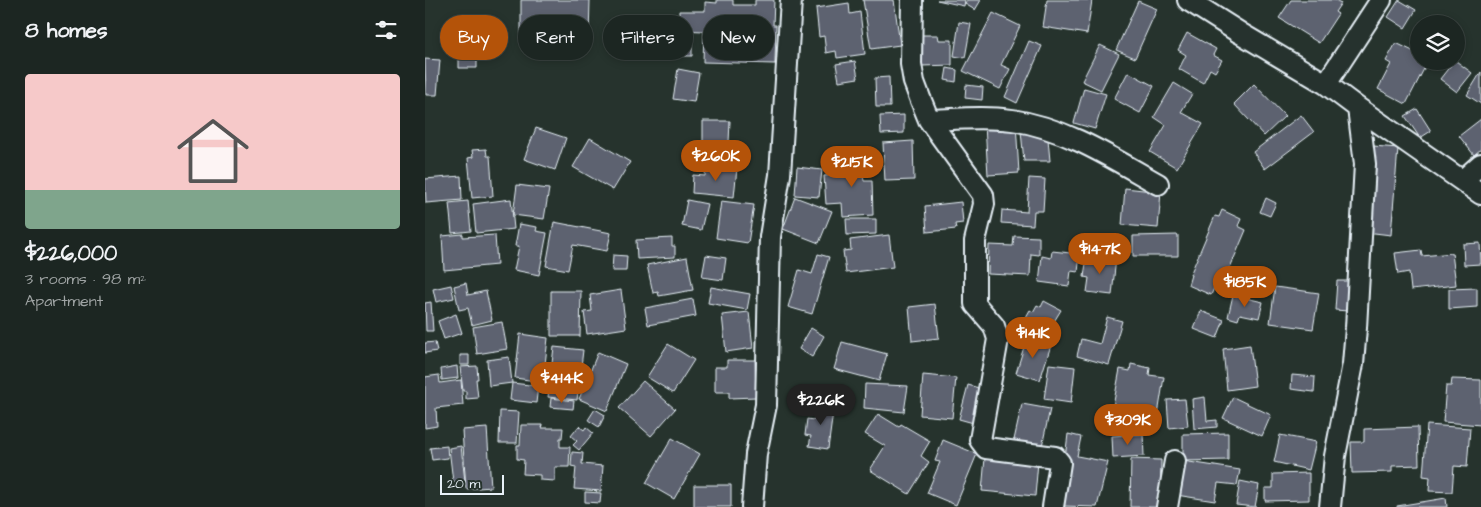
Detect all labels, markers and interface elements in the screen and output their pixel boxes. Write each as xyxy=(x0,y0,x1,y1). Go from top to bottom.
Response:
chip: Buy xyxy=(440,15,508,60)
chip: Rent xyxy=(518,15,593,60)
chip: Filters xyxy=(603,15,693,60)
chip: New xyxy=(703,15,774,60)
map controls xyxy=(1410,15,1465,70)
button: layers xyxy=(1410,15,1465,70)
text: 8 homes xyxy=(25,16,107,45)
icon: filters xyxy=(372,16,400,44)
icon: home xyxy=(168,106,258,196)
pin: $260K xyxy=(681,140,751,182)
text: $260K xyxy=(692,145,740,167)
pin: $215K xyxy=(817,146,887,188)
text: $215K xyxy=(831,151,873,173)
pin: $147K xyxy=(1065,232,1135,275)
text: $147K xyxy=(1079,238,1121,260)
text: $226,000 xyxy=(25,239,117,268)
pin: $185K xyxy=(1210,266,1280,308)
text: 3 rooms · 98 m² xyxy=(25,268,146,290)
text: $185K xyxy=(1224,271,1266,293)
text: Apartment xyxy=(25,290,103,312)
pin: $141K xyxy=(998,316,1068,359)
text: $141K xyxy=(1016,322,1050,344)
pin: $414K xyxy=(527,362,597,404)
text: $414K xyxy=(541,367,583,389)
pin: $226K xyxy=(786,384,856,426)
text: $226K xyxy=(798,389,844,411)
pin: $309K xyxy=(1093,404,1163,446)
text: $309K xyxy=(1105,409,1151,431)
scale bar xyxy=(440,472,504,495)
text: 20 m xyxy=(447,474,480,494)

